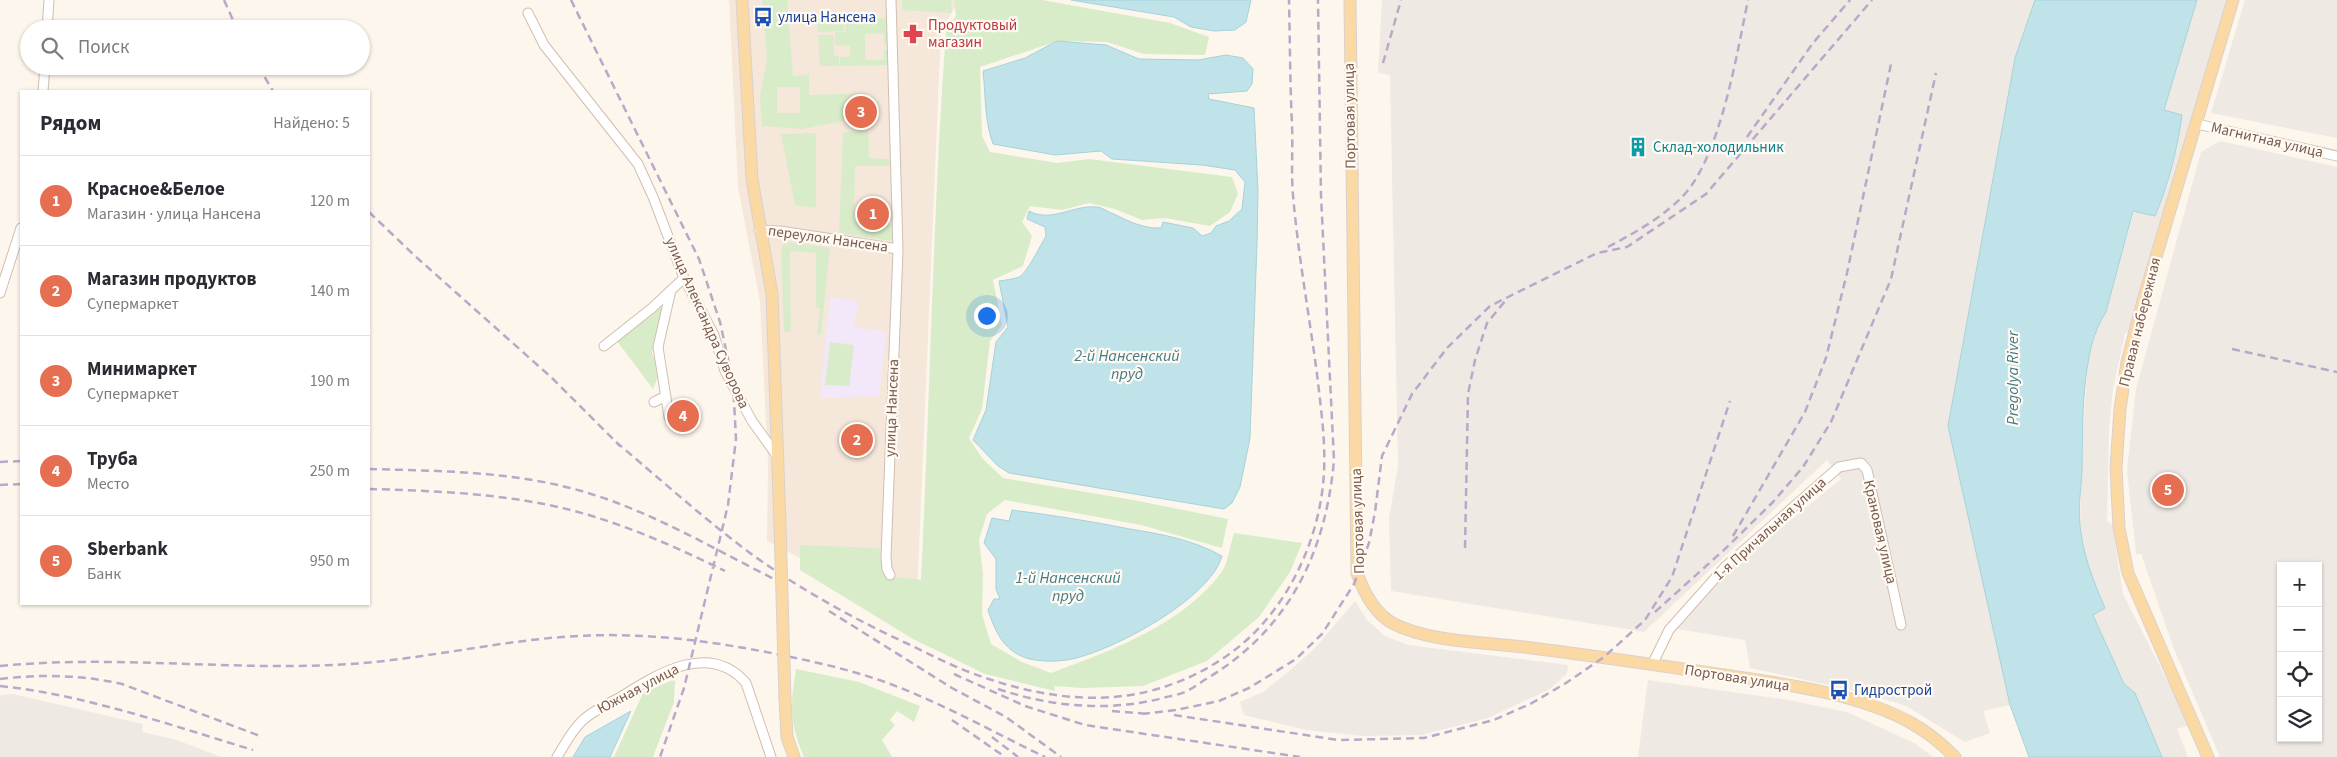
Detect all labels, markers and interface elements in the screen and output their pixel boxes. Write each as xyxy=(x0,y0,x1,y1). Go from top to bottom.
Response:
bus stop icon: улица Нансена xyxy=(752,6,774,28)
place label: улица Нансена xyxy=(778,7,876,28)
place label: Продуктовый магазин xyxy=(928,15,1017,53)
search box xyxy=(20,20,370,75)
pharmacy icon: Продуктовый магазин xyxy=(902,23,924,45)
icon: search xyxy=(38,34,66,62)
text: Поиск xyxy=(78,34,129,61)
street label: Портовая улица xyxy=(1339,63,1361,169)
pin: 3 xyxy=(845,93,877,131)
text: Рядом xyxy=(40,108,101,138)
text: Найдено: 5 xyxy=(273,112,350,134)
street label: Магнитная улица xyxy=(2209,117,2325,163)
building icon: Склад-холодильник xyxy=(1627,136,1649,158)
place label: Склад-холодильник xyxy=(1653,137,1784,158)
text: Красное&Белое xyxy=(87,176,225,203)
text: 1 xyxy=(52,190,60,212)
text: 120 m xyxy=(310,190,350,212)
pin: 1 xyxy=(857,195,889,233)
text: Магазин · улица Нансена xyxy=(87,203,261,225)
street label: переулок Нансена xyxy=(767,220,889,258)
street label: улица Александра Суворова xyxy=(660,234,754,412)
street label: Правая набережная xyxy=(2114,255,2166,389)
text: Магазин продуктов xyxy=(87,266,257,293)
text: 2 xyxy=(52,280,60,302)
text: 140 m xyxy=(310,280,350,302)
text: Супермаркет xyxy=(87,293,179,315)
your location xyxy=(974,303,1000,329)
water label: Pregolya River xyxy=(2002,329,2024,425)
water label: 2-й Нансенский пруд xyxy=(1073,345,1180,385)
text: Минимаркет xyxy=(87,356,197,383)
street label: улица Нансена xyxy=(880,359,904,457)
text: 3 xyxy=(52,370,60,392)
text: 190 m xyxy=(310,370,350,392)
text: Супермаркет xyxy=(87,383,179,405)
pin: 4 xyxy=(667,397,699,435)
pin: 2 xyxy=(841,421,873,459)
text: Труба xyxy=(87,446,138,473)
text: 4 xyxy=(52,460,60,482)
text: 250 m xyxy=(310,460,350,482)
street label: Портовая улица xyxy=(1346,468,1370,574)
pin: 5 xyxy=(2152,471,2184,509)
street label: 1-я Причальная улица xyxy=(1709,472,1831,586)
text: Место xyxy=(87,473,130,495)
street label: Крановая улица xyxy=(1858,478,1902,586)
text: Sberbank xyxy=(87,536,168,563)
text: 5 xyxy=(52,550,60,572)
text: 950 m xyxy=(310,550,350,572)
map controls xyxy=(2277,562,2322,742)
button: + xyxy=(2277,562,2322,607)
text: Банк xyxy=(87,563,121,585)
water label: 1-й Нансенский пруд xyxy=(1015,567,1121,607)
button: − xyxy=(2277,607,2322,652)
button: locate xyxy=(2277,652,2322,697)
street label: Южная улица xyxy=(593,659,683,719)
street label: Портовая улица xyxy=(1683,659,1791,697)
bus stop icon: Гидрострой xyxy=(1828,679,1850,701)
place label: Гидрострой xyxy=(1854,680,1932,701)
button: layers xyxy=(2277,697,2322,742)

